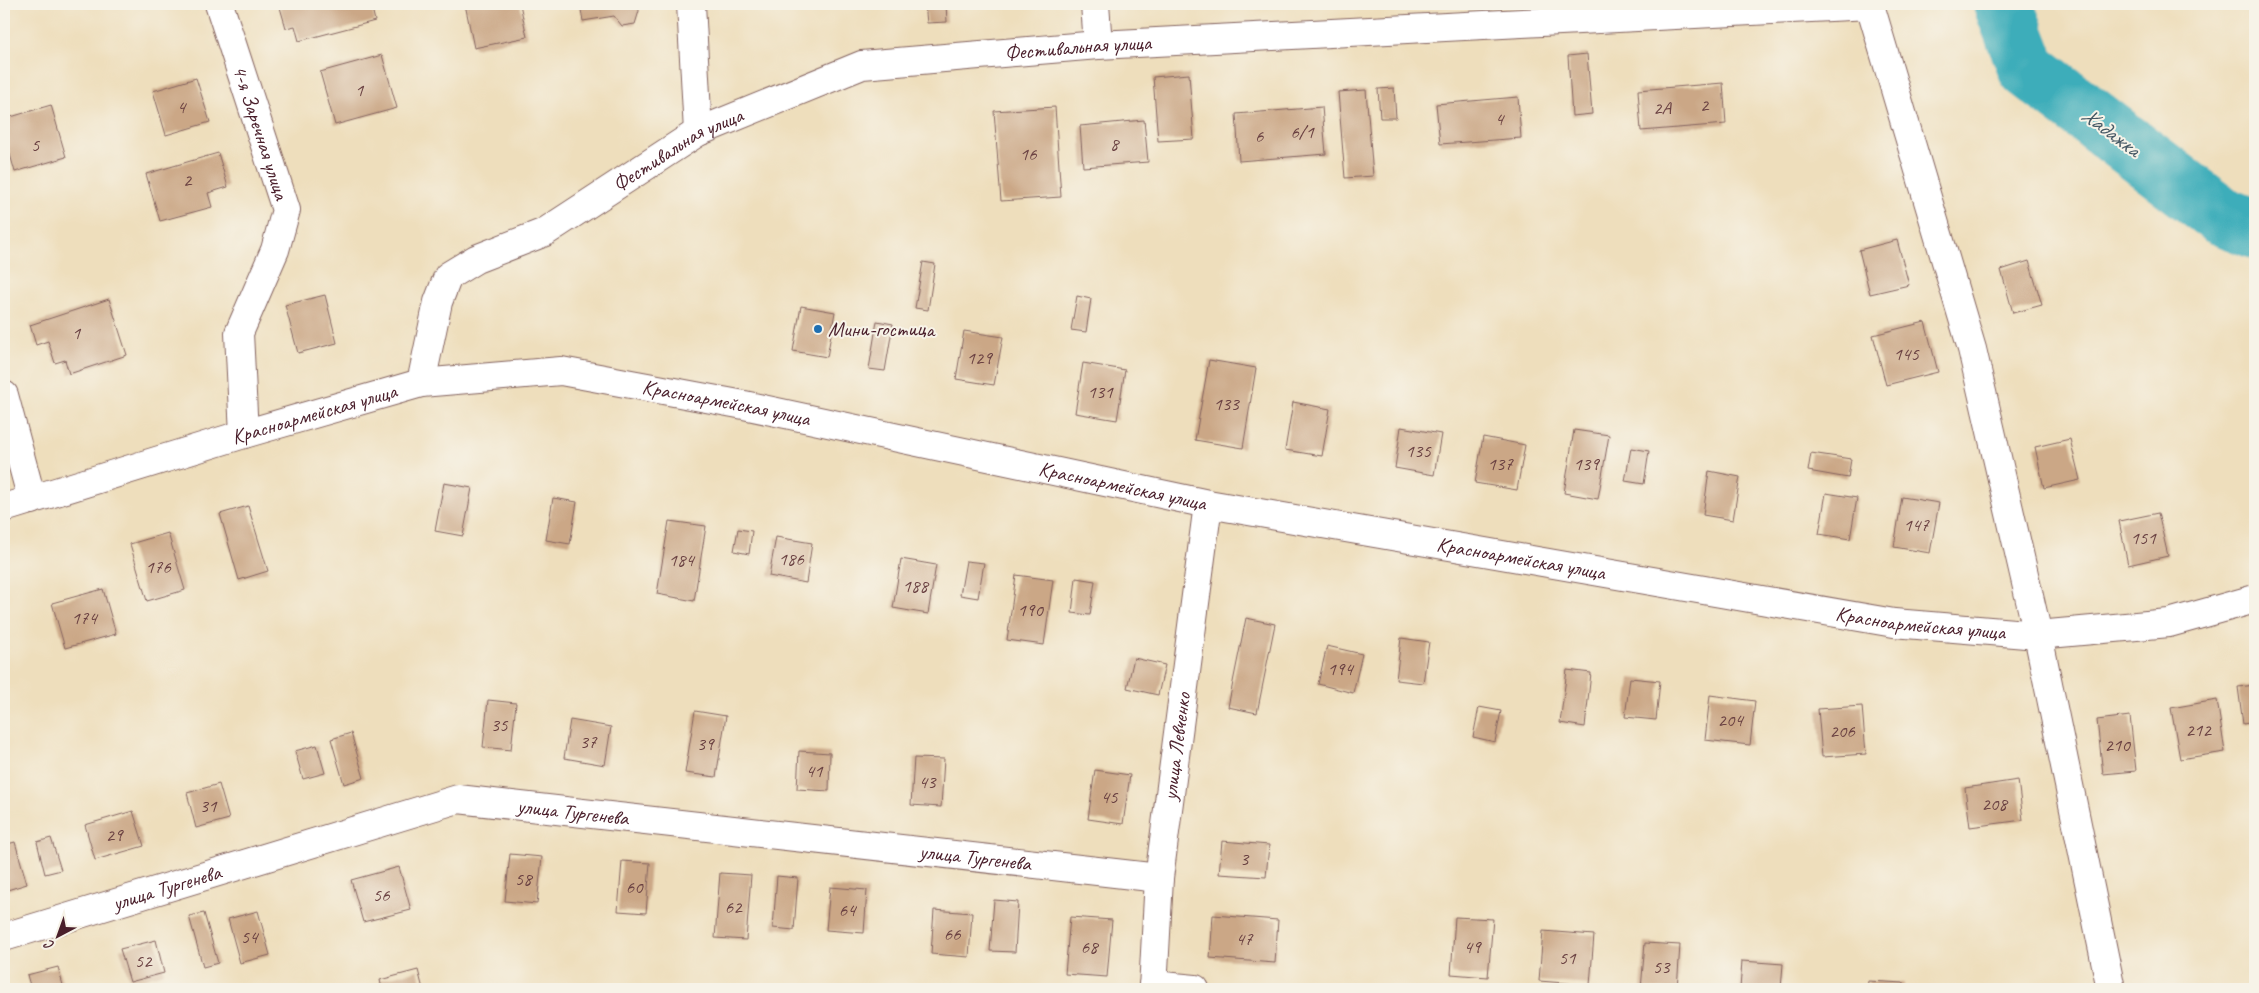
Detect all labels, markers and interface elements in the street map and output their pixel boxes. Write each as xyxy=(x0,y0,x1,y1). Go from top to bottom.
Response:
street label: Фестивальная улица xyxy=(1004,29,1153,66)
street label: 4-я Заречная улица xyxy=(227,62,295,204)
house number: 1 xyxy=(355,78,365,102)
house number: 2 xyxy=(1700,93,1710,117)
house number: 4 xyxy=(177,95,188,119)
house number: 2А xyxy=(1653,96,1673,120)
water label: Хадажка xyxy=(2076,101,2148,165)
street label: Фестивальная улица xyxy=(608,102,748,197)
house number: 4 xyxy=(1495,107,1506,131)
house number: 6/1 xyxy=(1290,120,1315,144)
house number: 6 xyxy=(1255,124,1265,148)
house number: 8 xyxy=(1110,132,1121,156)
house number: 5 xyxy=(31,133,41,157)
house number: 16 xyxy=(1019,142,1038,166)
house number: 2 xyxy=(183,168,193,192)
place label: Мини-гостица xyxy=(828,316,937,342)
house number: 1 xyxy=(72,321,82,345)
marker: Мини-гостица xyxy=(812,323,824,335)
house number: 145 xyxy=(1893,342,1920,366)
house number: 129 xyxy=(966,346,993,370)
street label: Красноармейская улица xyxy=(640,373,814,432)
street label: Красноармейская улица xyxy=(228,377,401,450)
house number: 131 xyxy=(1087,380,1114,404)
house number: 133 xyxy=(1213,392,1240,416)
house number: 135 xyxy=(1405,439,1432,463)
house number: 137 xyxy=(1487,452,1514,476)
house number: 139 xyxy=(1573,452,1600,476)
street label: Красноармейская улица xyxy=(1036,455,1210,517)
house number: 147 xyxy=(1903,513,1930,537)
house number: 151 xyxy=(2130,526,2157,550)
street label: Красноармейская улица xyxy=(1435,531,1609,586)
house number: 186 xyxy=(778,547,805,571)
house number: 184 xyxy=(668,548,696,572)
house number: 176 xyxy=(145,555,172,579)
house number: 188 xyxy=(902,574,930,598)
house number: 190 xyxy=(1017,598,1044,622)
street label: Красноармейская улица xyxy=(1834,600,2008,645)
house number: 174 xyxy=(71,606,99,630)
house number: 194 xyxy=(1327,657,1355,681)
street label: улица Левченко xyxy=(1156,689,1196,804)
house number: 204 xyxy=(1717,708,1745,732)
house number: 35 xyxy=(490,713,509,737)
house number: 212 xyxy=(2185,718,2212,742)
house number: 206 xyxy=(1829,719,1856,743)
house number: 37 xyxy=(579,730,598,754)
house number: 39 xyxy=(696,732,715,756)
house number: 210 xyxy=(2104,733,2131,757)
house number: 41 xyxy=(805,759,824,783)
house number: 43 xyxy=(918,770,937,794)
house number: 45 xyxy=(1100,785,1119,809)
house number: 208 xyxy=(1981,792,2009,816)
street label: улица Тургенева xyxy=(514,793,632,831)
house number: 31 xyxy=(199,794,218,818)
house number: 29 xyxy=(105,823,124,847)
street label: улица Тургенева xyxy=(916,838,1034,877)
house number: 3 xyxy=(1240,847,1250,871)
street label: улица Тургенева xyxy=(107,858,226,917)
house number: 58 xyxy=(514,867,534,891)
house number: 60 xyxy=(625,875,644,899)
house number: 56 xyxy=(372,883,391,907)
house number: 62 xyxy=(724,895,743,919)
house number: 64 xyxy=(838,898,858,922)
north arrow xyxy=(32,910,82,960)
house number: 66 xyxy=(943,922,962,946)
house number: 54 xyxy=(240,925,260,949)
house number: 47 xyxy=(1235,927,1254,951)
text: С xyxy=(40,935,58,954)
house number: 68 xyxy=(1080,935,1100,959)
house number: 49 xyxy=(1463,935,1482,959)
house number: 51 xyxy=(1558,946,1577,970)
house number: 52 xyxy=(134,949,153,973)
house number: 53 xyxy=(1652,955,1671,979)

